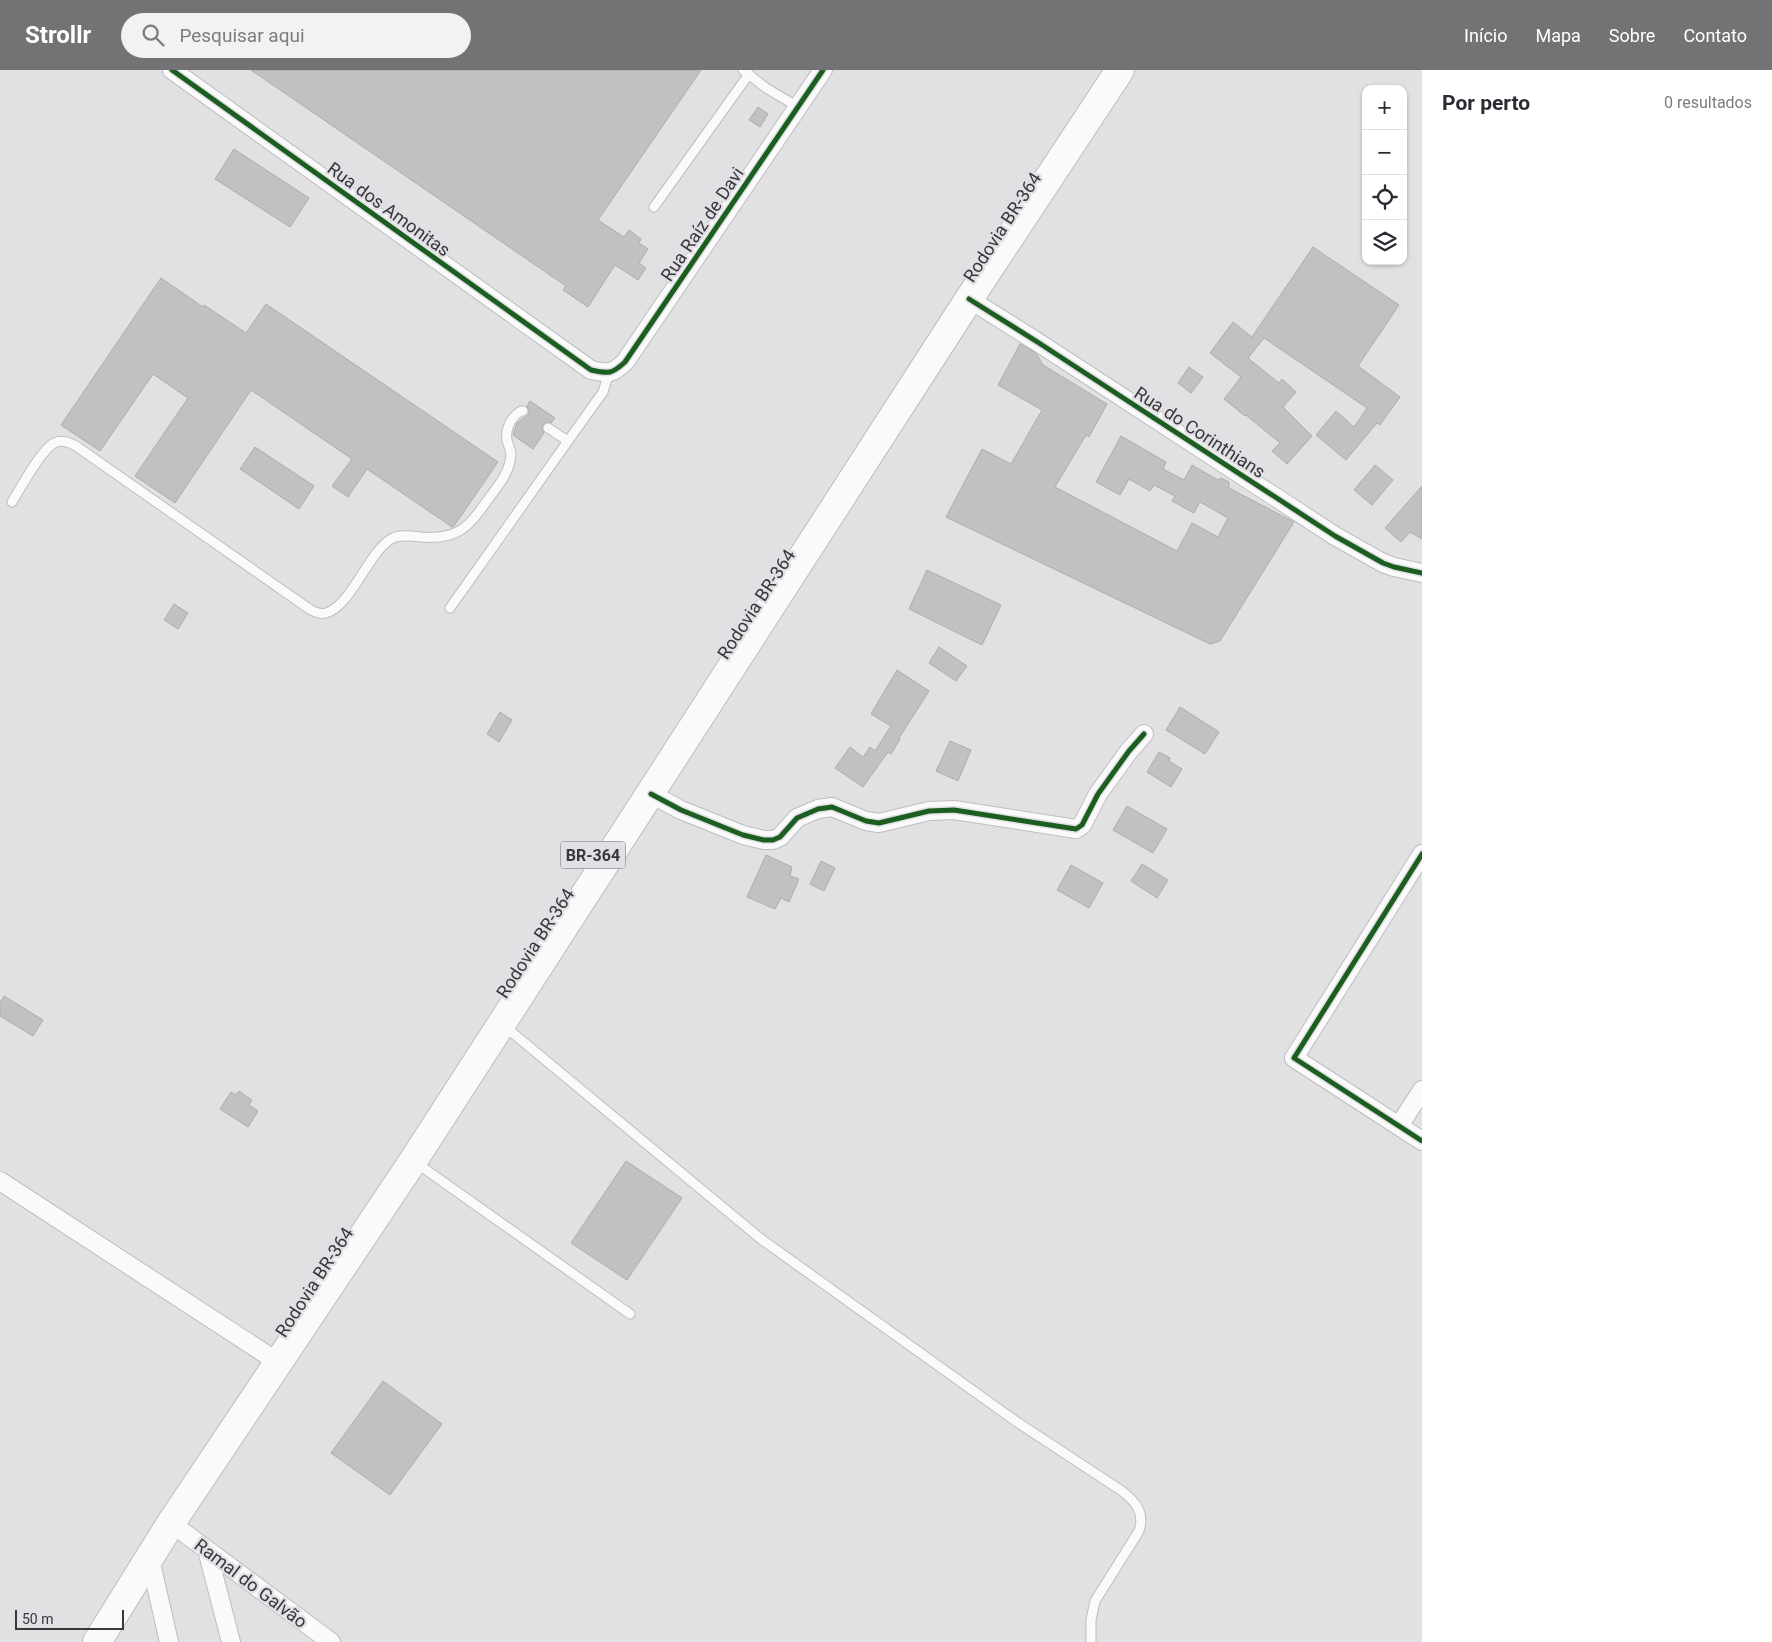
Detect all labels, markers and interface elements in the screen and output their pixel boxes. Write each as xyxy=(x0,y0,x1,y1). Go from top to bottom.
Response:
search box xyxy=(121,13,471,58)
text: Strollr xyxy=(25,21,91,49)
icon: search xyxy=(139,21,167,49)
text: Pesquisar aqui xyxy=(179,24,305,47)
text: Início xyxy=(1464,25,1507,46)
text: Mapa xyxy=(1535,25,1581,46)
text: Sobre xyxy=(1609,25,1655,46)
text: Contato xyxy=(1683,25,1747,46)
map controls xyxy=(1362,85,1407,265)
button: + xyxy=(1362,85,1407,130)
text: Por perto xyxy=(1442,91,1530,115)
text: 0 resultados xyxy=(1664,93,1752,112)
button: − xyxy=(1362,130,1407,175)
street label: Rua dos Amonitas xyxy=(324,157,454,261)
street label: Rua Raíz de Davi xyxy=(656,163,748,285)
street label: Rodovia BR-364 xyxy=(959,168,1045,286)
button: locate xyxy=(1362,175,1407,220)
button: layers xyxy=(1362,220,1407,265)
street label: Rua do Corinthians xyxy=(1131,382,1269,482)
street label: Rodovia BR-364 xyxy=(713,545,799,663)
road number: BR-364 xyxy=(560,842,626,868)
street label: Rodovia BR-364 xyxy=(492,884,578,1002)
street label: Rodovia BR-364 xyxy=(271,1223,357,1341)
street label: Ramal do Galvão xyxy=(191,1534,311,1632)
scale bar xyxy=(15,1607,124,1630)
text: 50 m xyxy=(22,1611,54,1627)

